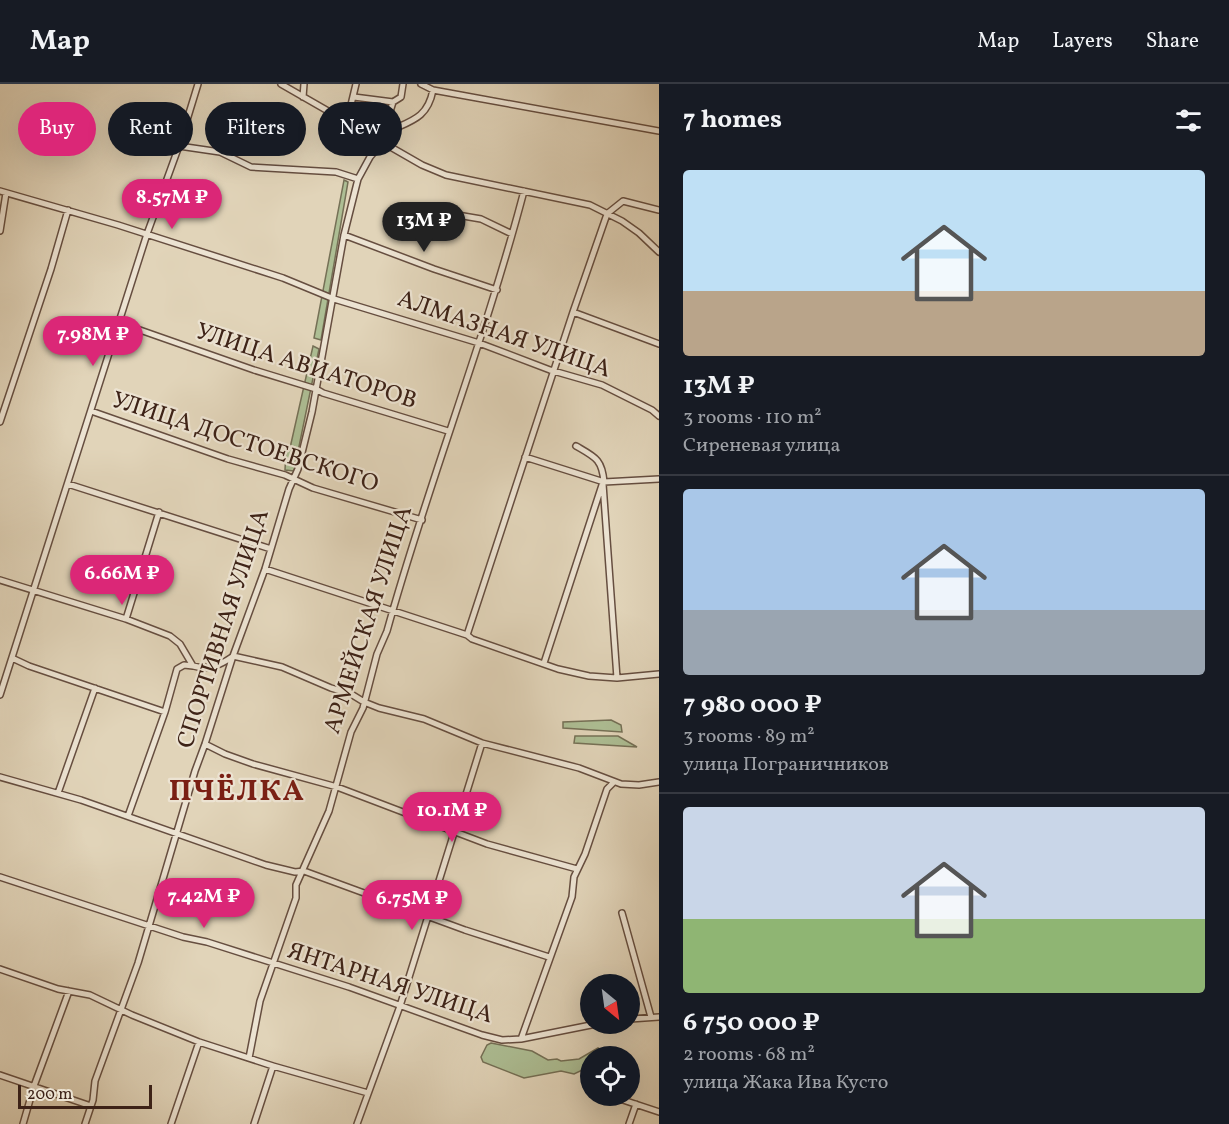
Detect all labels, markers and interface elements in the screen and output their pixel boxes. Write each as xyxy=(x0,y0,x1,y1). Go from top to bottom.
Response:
text: Map xyxy=(30,22,90,61)
text: Map xyxy=(977,27,1019,56)
text: Layers xyxy=(1052,27,1113,56)
text: Share xyxy=(1146,27,1199,56)
chip: Buy xyxy=(18,102,96,156)
chip: Rent xyxy=(108,102,193,156)
chip: Filters xyxy=(205,102,306,156)
chip: New xyxy=(318,102,402,156)
text: 7 homes xyxy=(683,102,782,138)
icon: filters xyxy=(1172,104,1205,137)
pin: 8.57M ₽ xyxy=(117,179,227,230)
text: 8.57M ₽ xyxy=(136,184,208,212)
pin: 13M ₽ xyxy=(382,202,466,253)
text: 13M ₽ xyxy=(396,207,452,235)
icon: home xyxy=(890,209,998,317)
street label: АЛМАЗНАЯ УЛИЦА xyxy=(393,282,615,388)
street label: УЛИЦА АВИАТОРОВ xyxy=(191,315,421,419)
pin: 7.98M ₽ xyxy=(38,316,148,367)
text: 7.98M ₽ xyxy=(57,321,129,349)
text: 13M ₽ xyxy=(683,368,755,404)
street label: УЛИЦА ДОСТОЕВСКОГО xyxy=(107,384,383,502)
text: 3 rooms · 110 m² xyxy=(683,404,822,432)
text: Сиреневая улица xyxy=(683,432,840,460)
street label: АРМЕЙСКАЯ УЛИЦА xyxy=(316,502,422,738)
street label: СПОРТИВНАЯ УЛИЦА xyxy=(169,505,279,753)
icon: home xyxy=(890,528,998,636)
pin: 6.66M ₽ xyxy=(67,555,177,606)
text: 6.66M ₽ xyxy=(84,560,160,588)
text: 7 980 000 ₽ xyxy=(683,687,822,723)
text: 3 rooms · 89 m² xyxy=(683,723,815,751)
text: улица Пограничников xyxy=(683,751,889,779)
district label: ПЧЁЛКА xyxy=(169,771,305,813)
pin: 10.1M ₽ xyxy=(397,792,507,843)
text: 10.1M ₽ xyxy=(416,797,488,825)
icon: home xyxy=(890,846,998,954)
pin: 7.42M ₽ xyxy=(149,878,259,929)
pin: 6.75M ₽ xyxy=(357,880,467,931)
text: 7.42M ₽ xyxy=(168,883,240,911)
text: 6.75M ₽ xyxy=(376,885,448,913)
street label: ЯНТАРНАЯ УЛИЦА xyxy=(283,935,497,1033)
north arrow xyxy=(580,974,640,1034)
map controls xyxy=(580,974,640,1106)
text: 6 750 000 ₽ xyxy=(683,1005,820,1041)
text: 2 rooms · 68 m² xyxy=(683,1041,815,1069)
button: locate xyxy=(580,1046,640,1106)
text: улица Жака Ива Кусто xyxy=(683,1069,888,1097)
scale bar xyxy=(18,1082,152,1110)
text: 200 m xyxy=(27,1084,72,1106)

